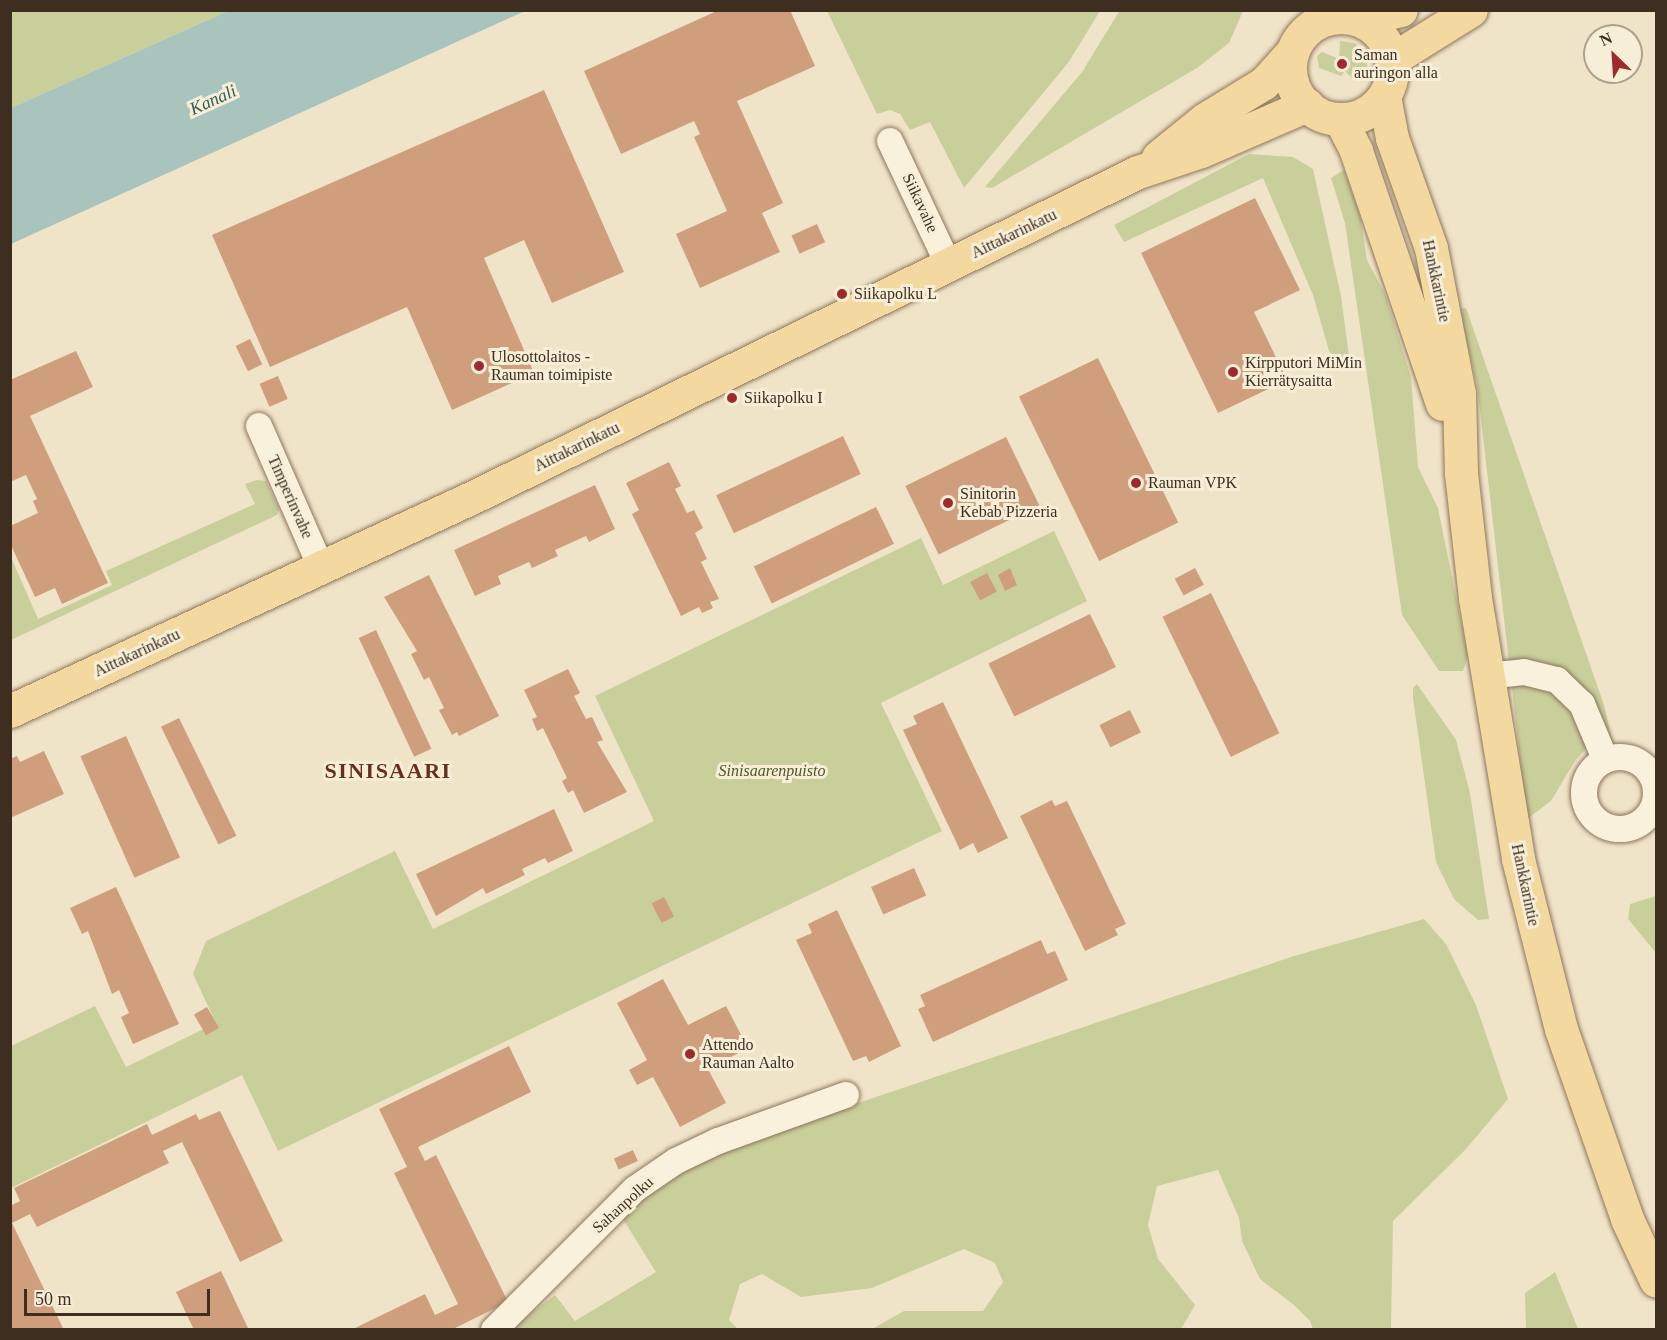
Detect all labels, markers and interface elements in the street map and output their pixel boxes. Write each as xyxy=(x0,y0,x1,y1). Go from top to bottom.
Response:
north arrow xyxy=(1583,24,1643,84)
text: N xyxy=(1597,29,1615,49)
place label: Saman auringon alla xyxy=(1354,45,1438,83)
marker: Saman auringon alla xyxy=(1335,57,1349,71)
water label: Kanali xyxy=(186,80,240,120)
street label: Siikavahe xyxy=(898,170,942,236)
street label: Aittakarinkatu xyxy=(968,205,1060,263)
street label: Hankkarintie xyxy=(1418,238,1454,324)
place label: Siikapolku L xyxy=(854,284,937,304)
marker: Siikapolku L xyxy=(835,287,849,301)
place label: Ulosottolaitos - Rauman toimipiste xyxy=(491,347,612,385)
place label: Kirpputori MiMin Kierrätysaitta xyxy=(1245,353,1362,391)
marker: Ulosottolaitos - Rauman toimipiste xyxy=(472,359,486,373)
marker: Kirpputori MiMin Kierrätysaitta xyxy=(1226,365,1240,379)
place label: Siikapolku I xyxy=(744,388,823,408)
marker: Siikapolku I xyxy=(725,391,739,405)
street label: Aittakarinkatu xyxy=(531,418,623,476)
street label: Timperinvahe xyxy=(263,452,317,542)
place label: Rauman VPK xyxy=(1148,473,1237,493)
marker: Rauman VPK xyxy=(1129,476,1143,490)
place label: Sinitorin Kebab Pizzeria xyxy=(960,484,1057,522)
marker: Sinitorin Kebab Pizzeria xyxy=(941,496,955,510)
street label: Aittakarinkatu xyxy=(91,625,183,681)
district label: SINISAARI xyxy=(324,758,452,784)
park label: Sinisaarenpuisto xyxy=(719,761,825,781)
street label: Hankkarintie xyxy=(1507,842,1543,928)
place label: Attendo Rauman Aalto xyxy=(702,1035,795,1073)
marker: Attendo Rauman Aalto xyxy=(683,1047,697,1061)
street label: Sahanpolku xyxy=(589,1173,657,1237)
scale bar xyxy=(27,1277,213,1315)
text: 50 m xyxy=(35,1289,72,1309)

